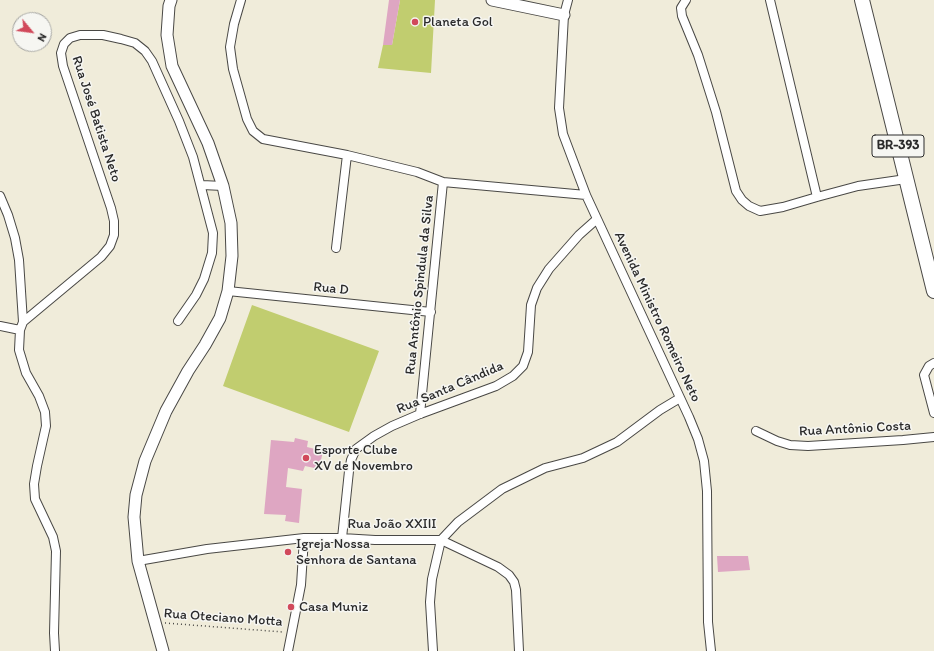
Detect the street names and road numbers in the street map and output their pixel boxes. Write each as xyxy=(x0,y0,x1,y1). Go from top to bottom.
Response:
street label: Rua José Batista Neto xyxy=(68,54,124,184)
road number: BR-393 xyxy=(872,135,924,157)
street label: Rua Antônio Spindula da Silva xyxy=(402,195,438,375)
street label: Avenida Ministro Romeiro Neto xyxy=(610,229,704,405)
street label: Rua D xyxy=(312,279,350,299)
street label: Rua Santa Cândida xyxy=(394,358,506,418)
street label: Rua Antônio Costa xyxy=(799,418,911,440)
street label: Rua João XXIII xyxy=(347,516,437,532)
street label: Rua Oteciano Motta xyxy=(163,605,283,631)

